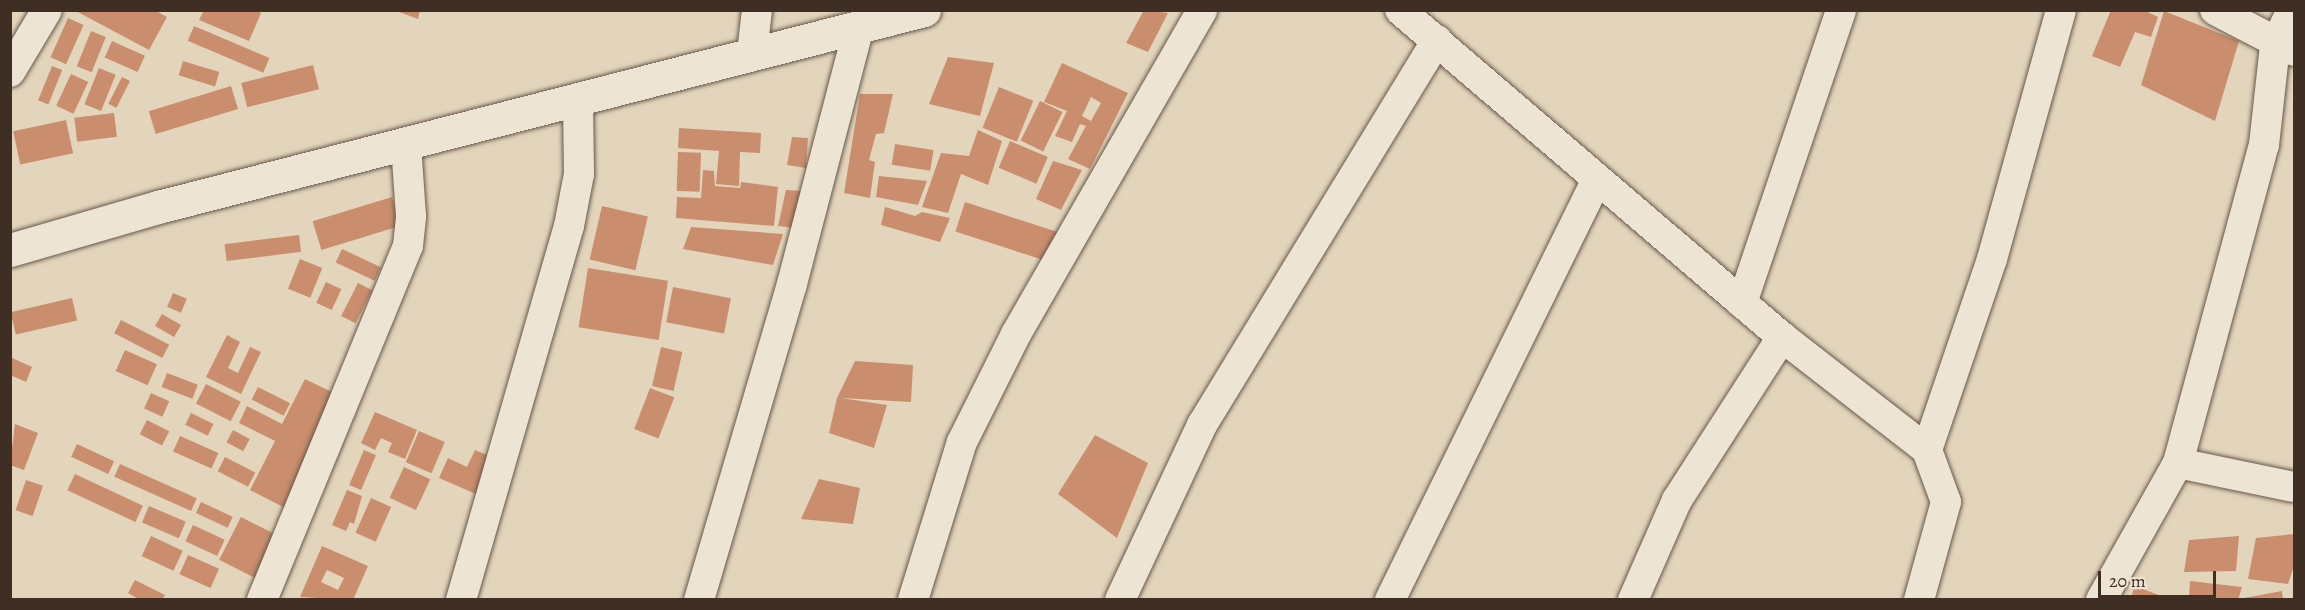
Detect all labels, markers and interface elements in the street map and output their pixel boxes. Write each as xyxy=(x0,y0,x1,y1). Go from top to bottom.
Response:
scale bar xyxy=(2101,559,2220,597)
text: 20 m xyxy=(2109,569,2146,593)

